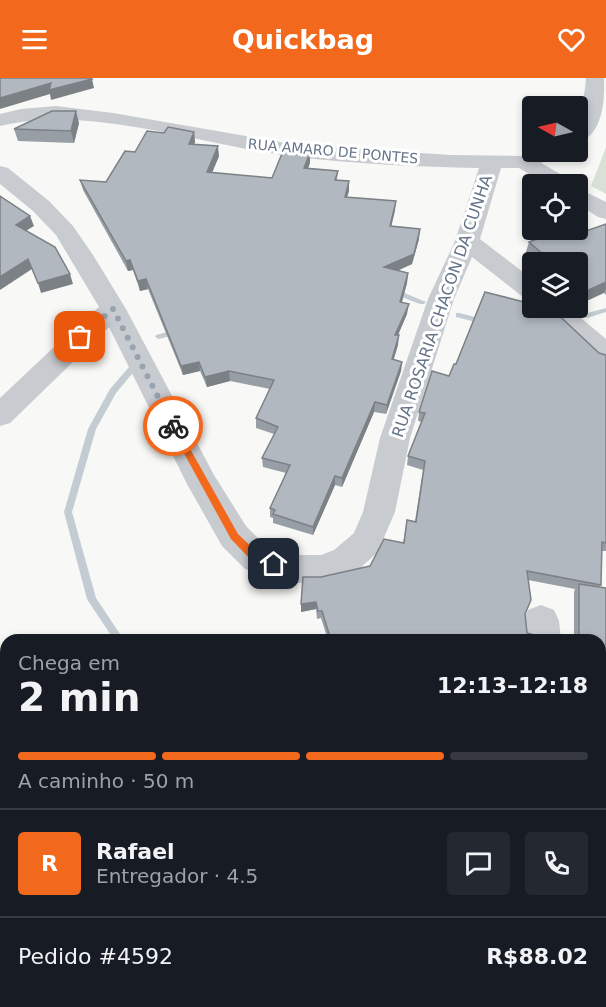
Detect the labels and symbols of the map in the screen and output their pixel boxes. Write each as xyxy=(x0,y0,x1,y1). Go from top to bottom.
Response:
north arrow xyxy=(522,96,588,162)
street label: RUA AMARO DE PONTES xyxy=(247,136,419,166)
street label: RUA ROSARIA CHACON DA CUNHA xyxy=(388,172,496,440)
pin xyxy=(54,311,105,362)
courier xyxy=(143,396,203,456)
pin xyxy=(248,538,299,589)

